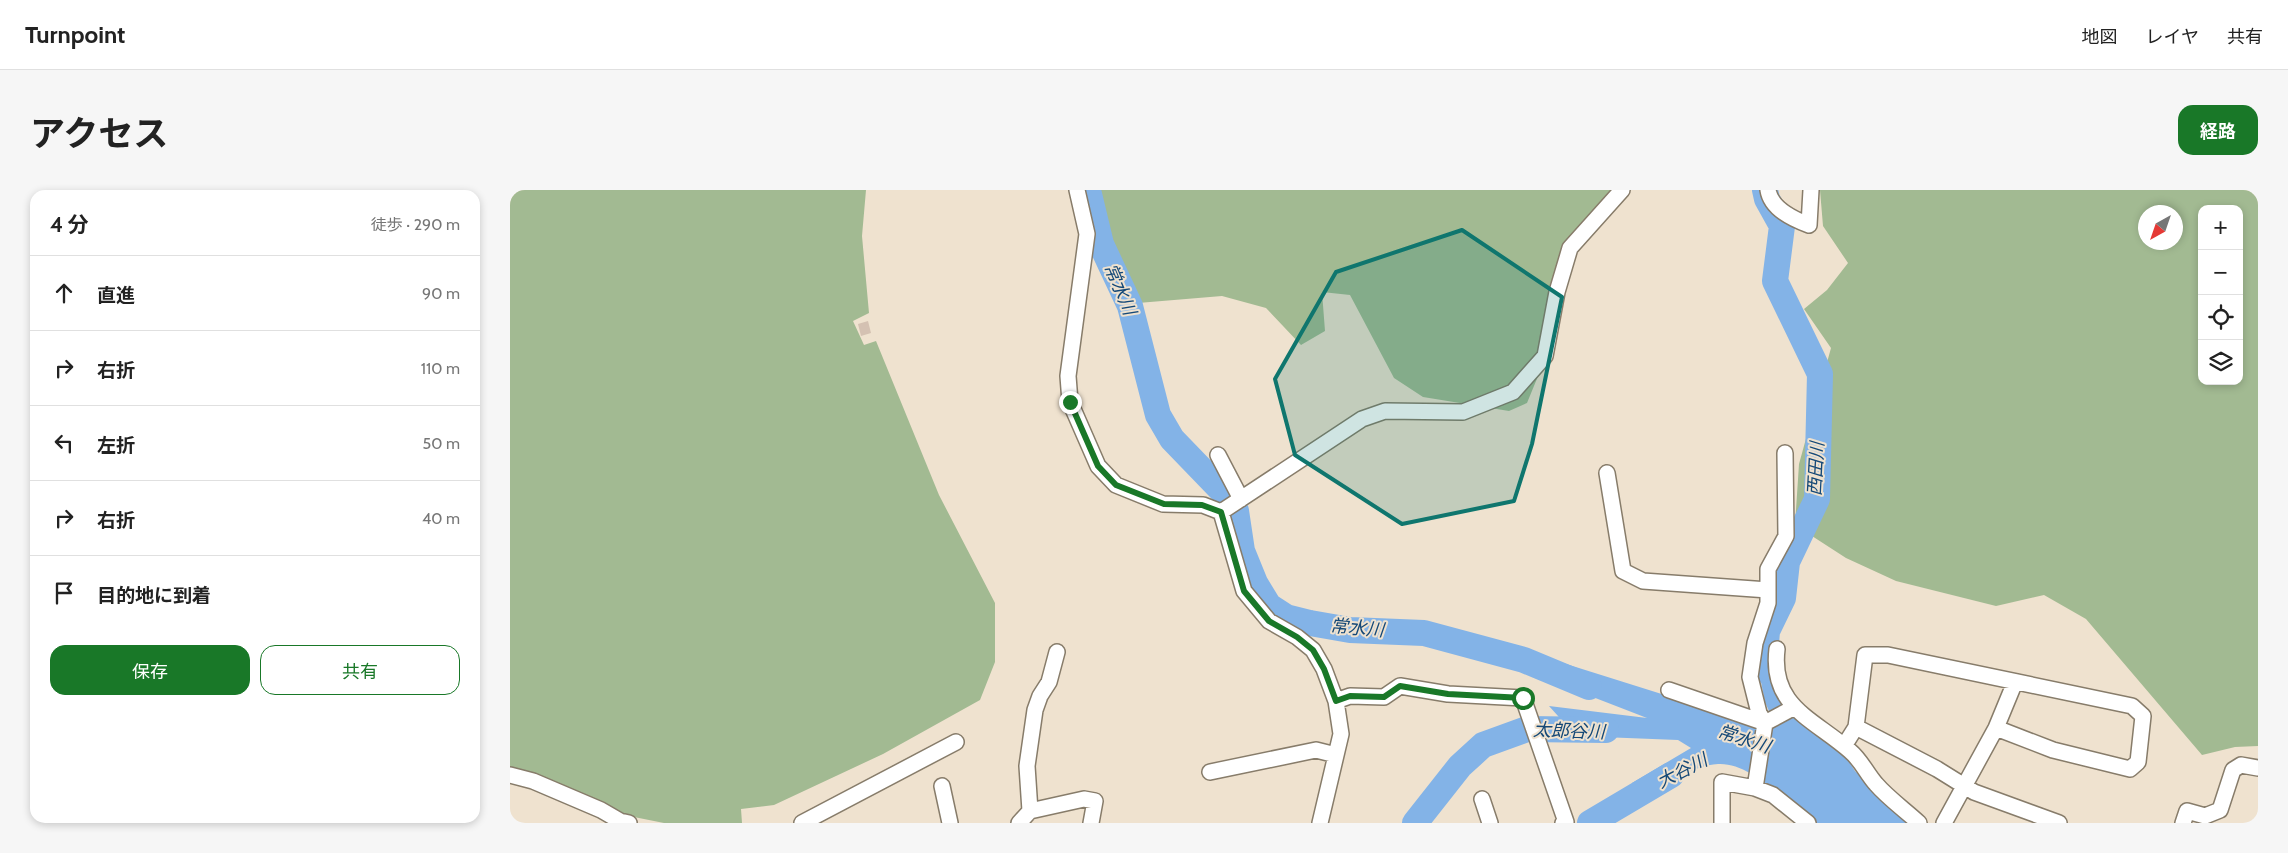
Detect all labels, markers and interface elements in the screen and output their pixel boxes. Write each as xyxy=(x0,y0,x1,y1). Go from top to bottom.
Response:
text: Turnpoint xyxy=(25,20,125,49)
text: 地図 xyxy=(2082,26,2118,48)
text: レイヤ xyxy=(2146,26,2199,48)
text: 共有 xyxy=(2227,26,2263,48)
button: 経路 xyxy=(2178,105,2258,155)
text: アクセス xyxy=(30,112,168,155)
north arrow xyxy=(2138,205,2183,250)
map controls xyxy=(2198,205,2243,385)
button: + xyxy=(2198,205,2243,250)
text: 4 分 xyxy=(50,212,89,237)
text: 徒歩 · 290 m xyxy=(371,215,460,234)
button: − xyxy=(2198,250,2243,295)
water label: 常水川 xyxy=(1099,260,1141,320)
icon: ahead xyxy=(50,279,78,307)
text: 直進 xyxy=(97,284,135,307)
text: 90 m xyxy=(422,284,460,303)
button: locate xyxy=(2198,295,2243,340)
button: layers xyxy=(2198,340,2243,385)
icon: right xyxy=(50,354,78,382)
text: 右折 xyxy=(97,359,135,382)
text: 110 m xyxy=(421,359,460,378)
route end xyxy=(1059,391,1082,414)
icon: left xyxy=(50,429,78,457)
text: 左折 xyxy=(97,434,135,457)
text: 50 m xyxy=(423,434,460,453)
water label: 西田川 xyxy=(1804,439,1829,497)
icon: right xyxy=(50,504,78,532)
text: 右折 xyxy=(97,509,135,532)
text: 40 m xyxy=(422,509,460,528)
icon: arrive xyxy=(50,579,78,607)
text: 目的地に到着 xyxy=(97,584,211,607)
water label: 常水川 xyxy=(1329,615,1387,641)
button: 保存 xyxy=(50,645,250,695)
button: 共有 xyxy=(260,645,460,695)
route start xyxy=(1512,687,1535,710)
water label: 太郎谷川 xyxy=(1533,719,1607,743)
water label: 常水川 xyxy=(1715,720,1775,758)
water label: 大谷川 xyxy=(1653,748,1713,793)

